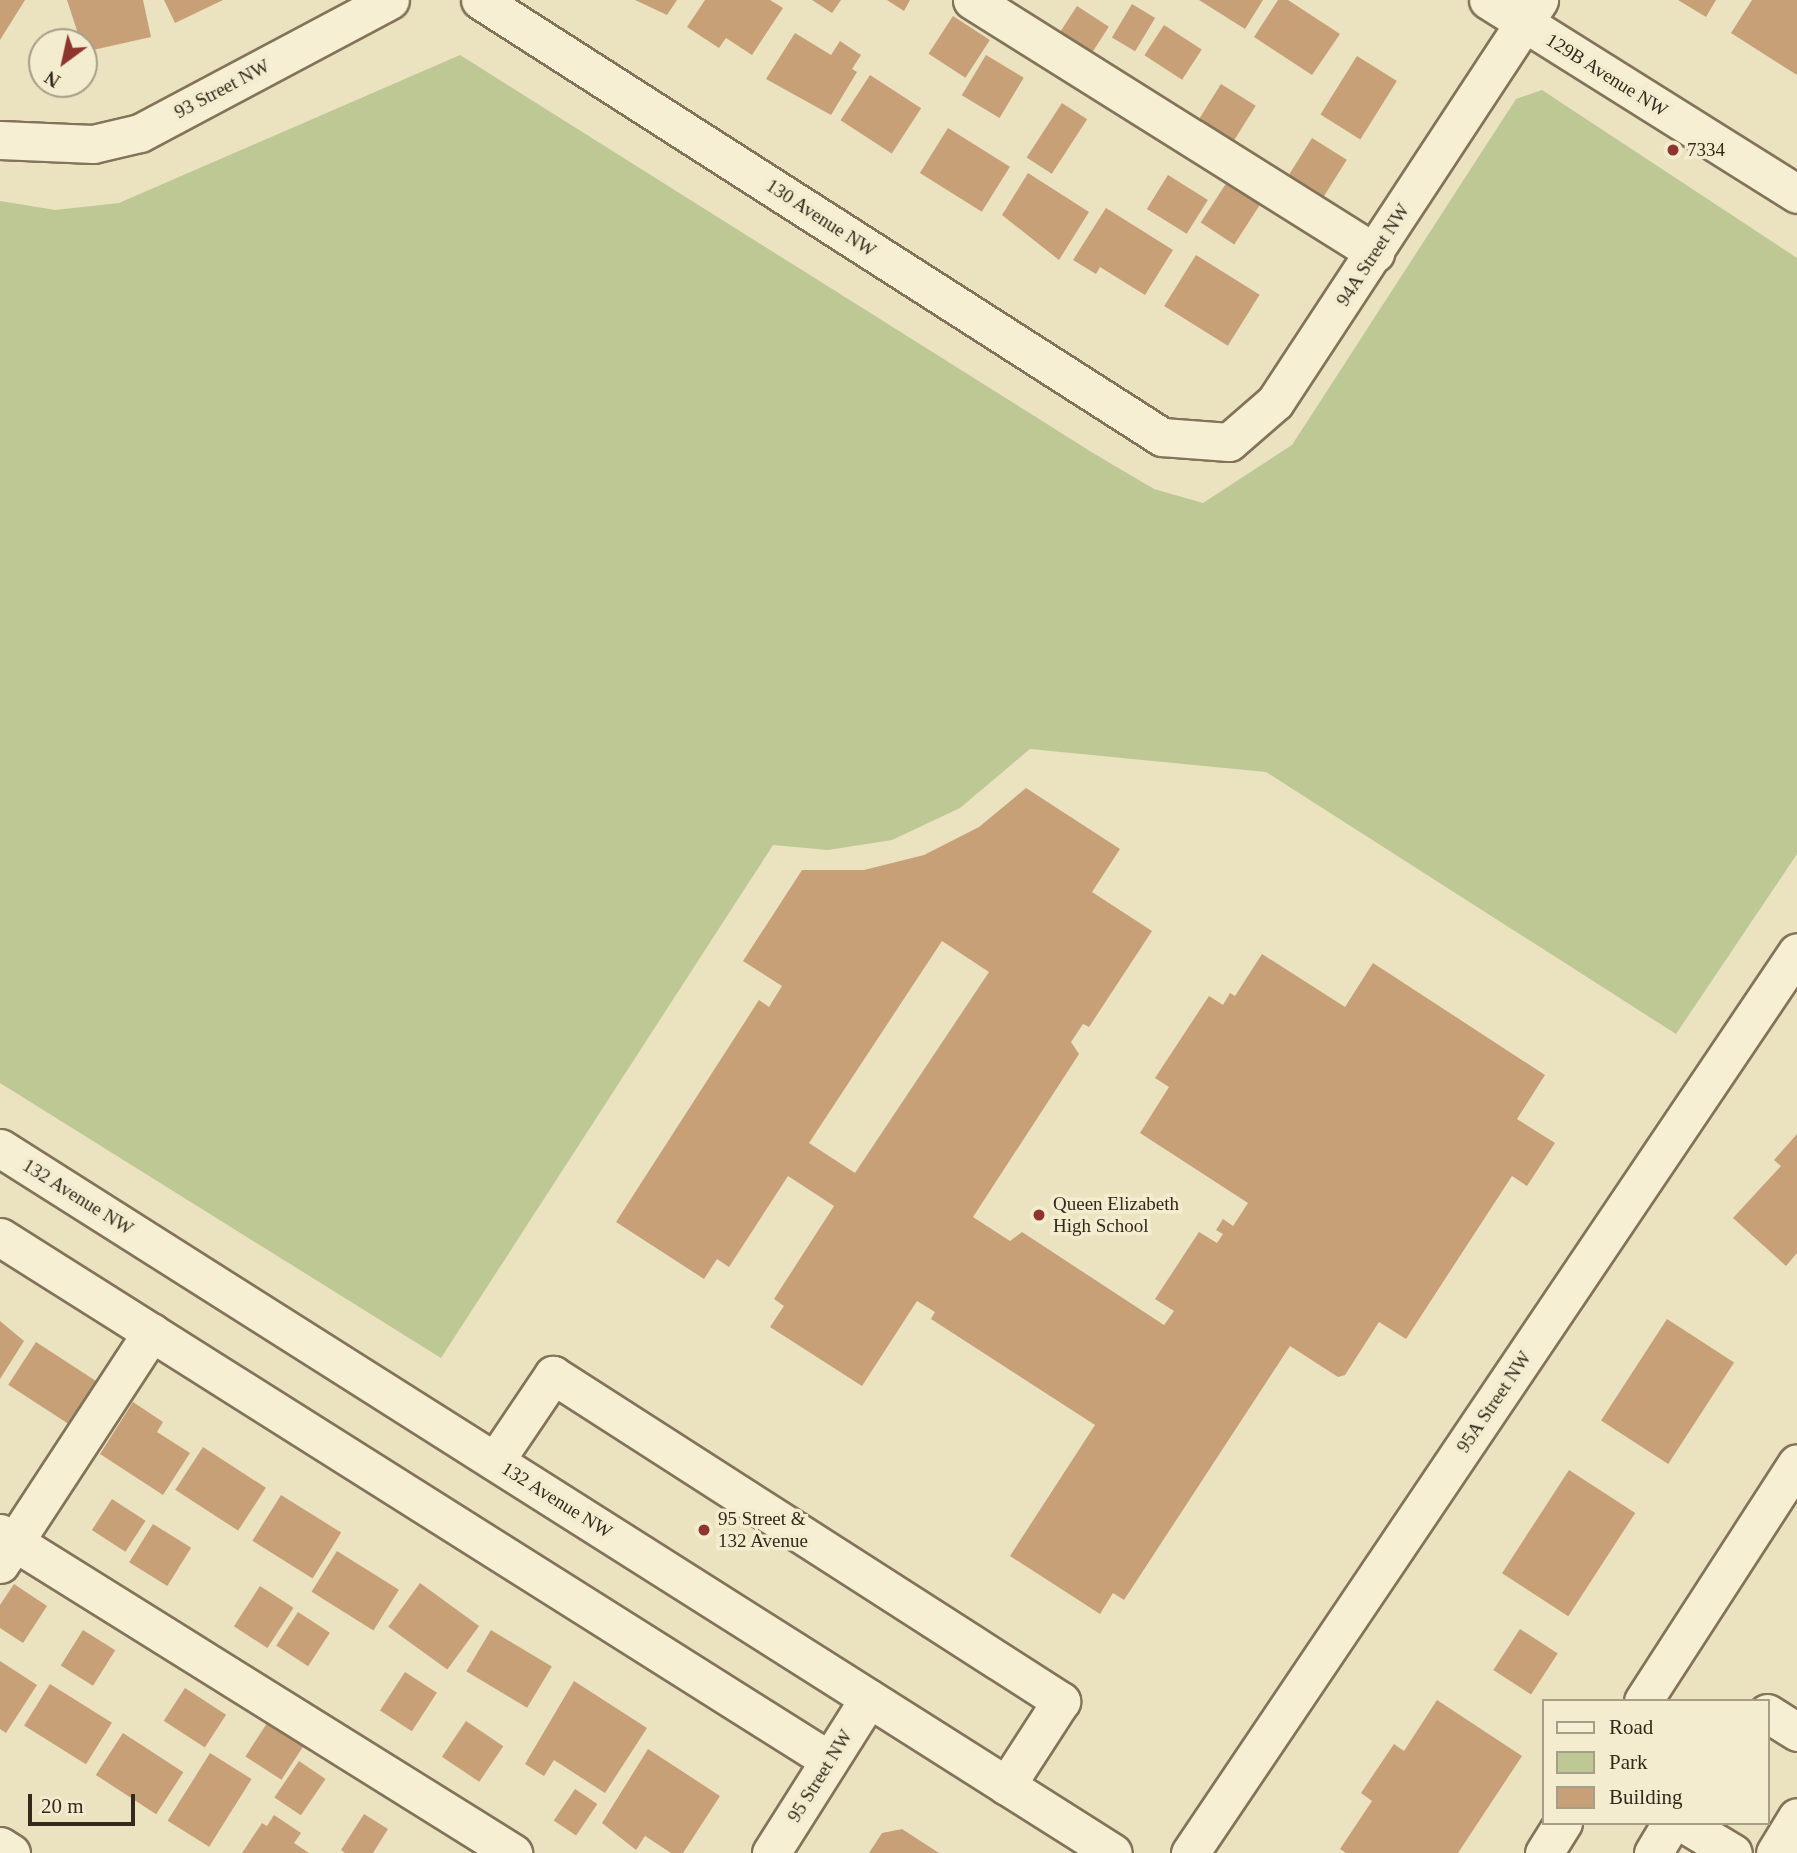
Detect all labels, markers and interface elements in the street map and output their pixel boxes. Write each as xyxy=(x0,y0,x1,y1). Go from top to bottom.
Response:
north arrow xyxy=(28,28,98,98)
street label: 129B Avenue NW xyxy=(1542,28,1672,122)
street label: 93 Street NW xyxy=(171,54,273,124)
text: N xyxy=(41,67,64,92)
place label: 7334 xyxy=(1687,139,1725,161)
marker: 7334 xyxy=(1665,142,1681,158)
street label: 130 Avenue NW xyxy=(761,174,881,262)
street label: 94A Street NW xyxy=(1331,199,1415,311)
street label: 132 Avenue NW xyxy=(18,1154,138,1240)
place label: Queen Elizabeth High School xyxy=(1053,1193,1179,1237)
marker: Queen Elizabeth High School xyxy=(1031,1207,1047,1223)
street label: 95A Street NW xyxy=(1452,1347,1536,1457)
street label: 132 Avenue NW xyxy=(497,1457,617,1543)
place label: 95 Street & 132 Avenue xyxy=(718,1508,809,1552)
marker: 95 Street & 132 Avenue xyxy=(696,1522,712,1538)
legend xyxy=(1542,1699,1769,1825)
text: Road xyxy=(1609,1715,1653,1739)
street label: 95 Street NW xyxy=(783,1726,857,1826)
text: Park xyxy=(1609,1750,1648,1774)
scale bar xyxy=(32,1780,138,1824)
text: Building xyxy=(1609,1785,1683,1809)
text: 20 m xyxy=(41,1794,84,1818)

